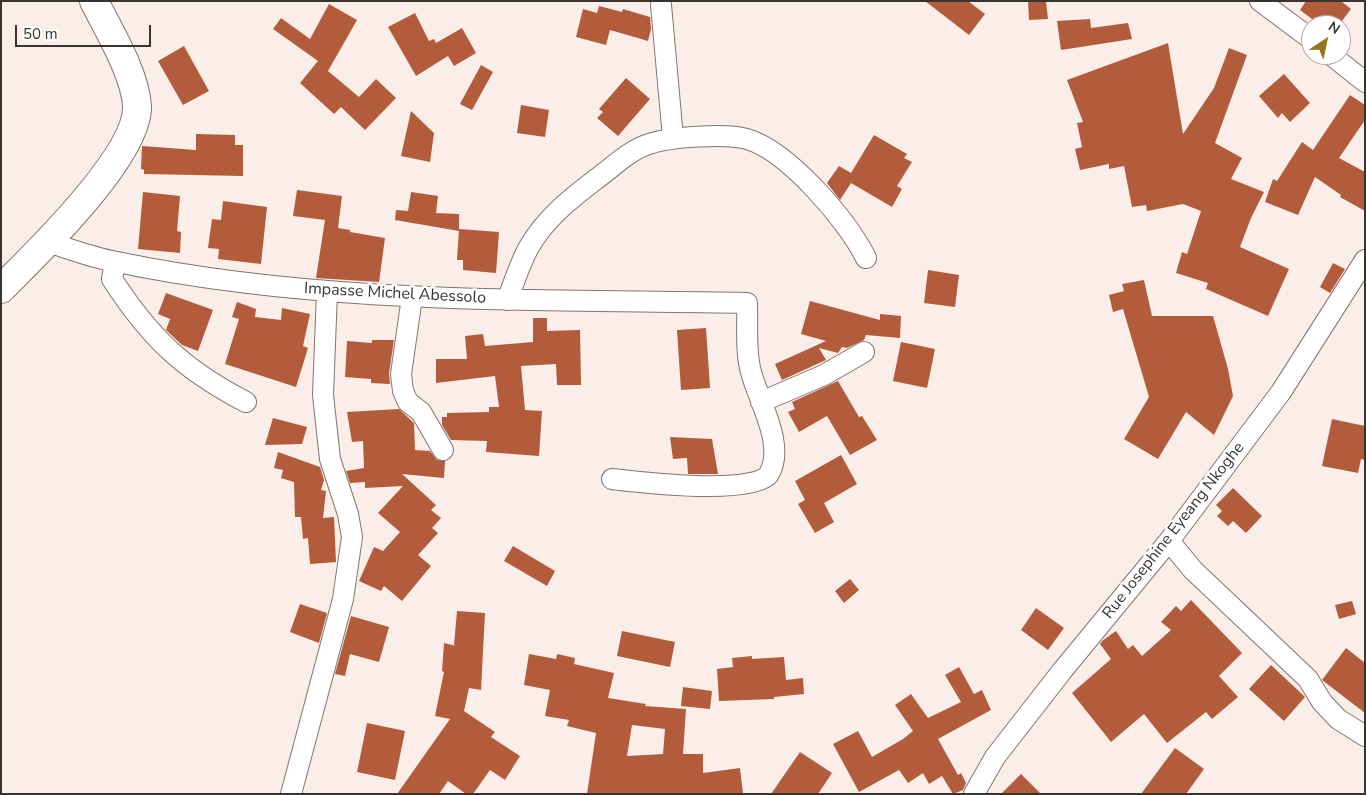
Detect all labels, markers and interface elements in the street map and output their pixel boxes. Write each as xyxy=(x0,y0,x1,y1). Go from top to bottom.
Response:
scale bar xyxy=(18,15,154,47)
north arrow xyxy=(1301,15,1351,65)
text: N xyxy=(1324,17,1344,39)
text: 50 m xyxy=(23,24,58,44)
street label: Impasse Michel Abessolo xyxy=(304,280,486,308)
street label: Rue Josephine Eyeang Nkoghe xyxy=(1099,439,1249,623)

